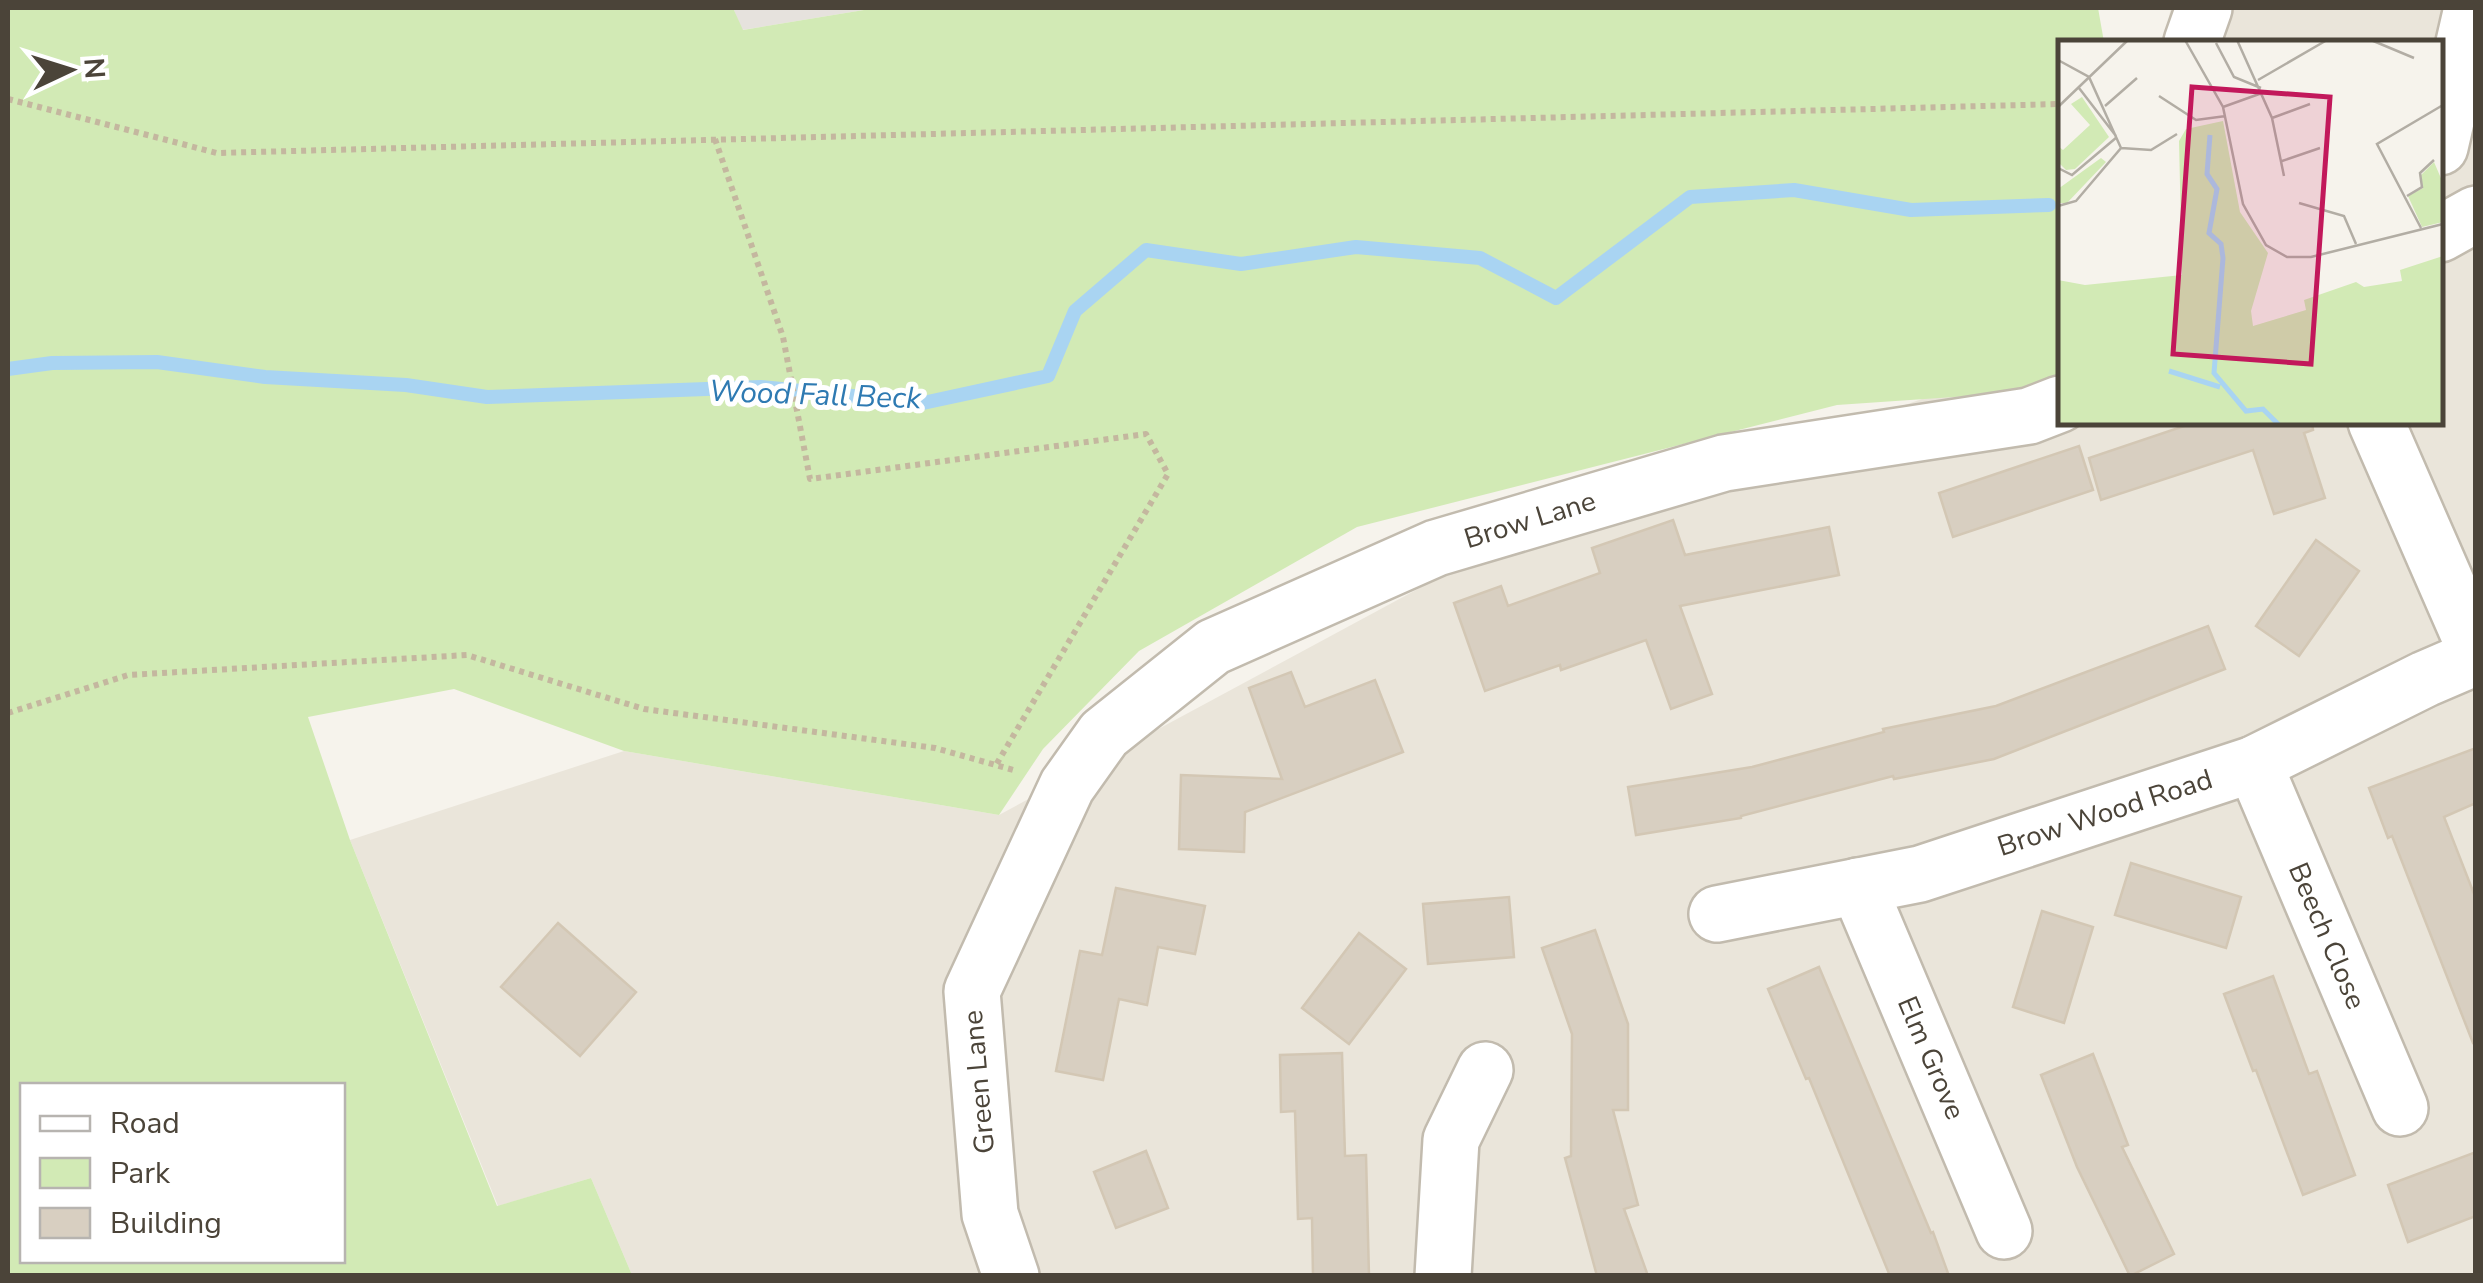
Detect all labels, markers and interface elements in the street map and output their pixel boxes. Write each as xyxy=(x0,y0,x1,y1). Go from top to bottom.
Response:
north arrow xyxy=(20,20,120,120)
inset map xyxy=(2058,40,2443,425)
text: N xyxy=(74,57,114,80)
water label: Wood Fall Beck xyxy=(708,371,923,419)
street label: Brow Lane xyxy=(1460,482,1600,558)
street label: Brow Wood Road xyxy=(1993,760,2217,866)
street label: Beech Close xyxy=(2279,857,2375,1015)
street label: Elm Grove xyxy=(1888,991,1974,1125)
street label: Green Lane xyxy=(954,1009,1004,1155)
legend xyxy=(20,1083,345,1263)
text: Road xyxy=(110,1103,180,1144)
text: Park xyxy=(110,1153,171,1194)
text: Building xyxy=(110,1203,222,1244)

